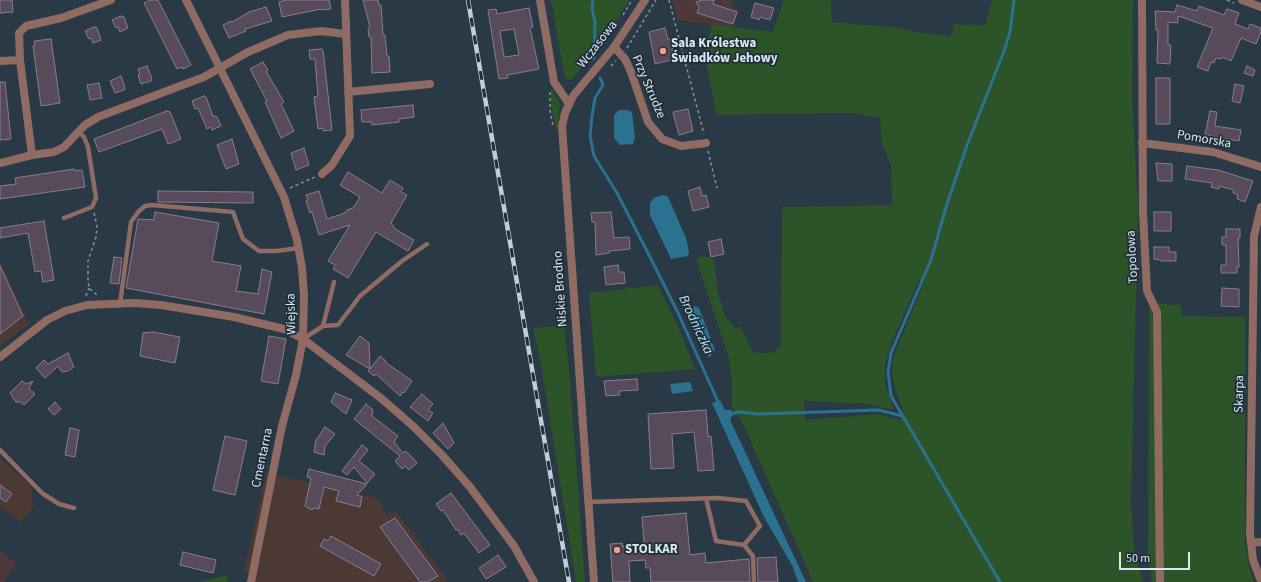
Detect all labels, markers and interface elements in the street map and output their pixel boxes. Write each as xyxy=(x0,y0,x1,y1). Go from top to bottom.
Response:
street label: Wczasowa xyxy=(575,18,621,72)
place label: Sala Królestwa Świadków Jehowy xyxy=(671,36,778,67)
marker: Sala Królestwa Świadków Jehowy xyxy=(658,46,668,56)
street label: Przy Strudze xyxy=(628,53,668,121)
street label: Pomorska xyxy=(1176,128,1232,152)
street label: Topolowa xyxy=(1124,230,1142,284)
street label: Niskie Brodno xyxy=(551,250,571,328)
street label: Wiejska xyxy=(284,293,300,335)
water label: Brodniczka xyxy=(674,293,716,357)
street label: Skarpa xyxy=(1232,375,1248,413)
street label: Cmentarna xyxy=(249,427,277,489)
place label: STOLKAR xyxy=(625,542,678,558)
scale bar xyxy=(1121,544,1192,570)
marker: STOLKAR xyxy=(612,545,622,555)
text: 50 m xyxy=(1126,550,1150,567)

